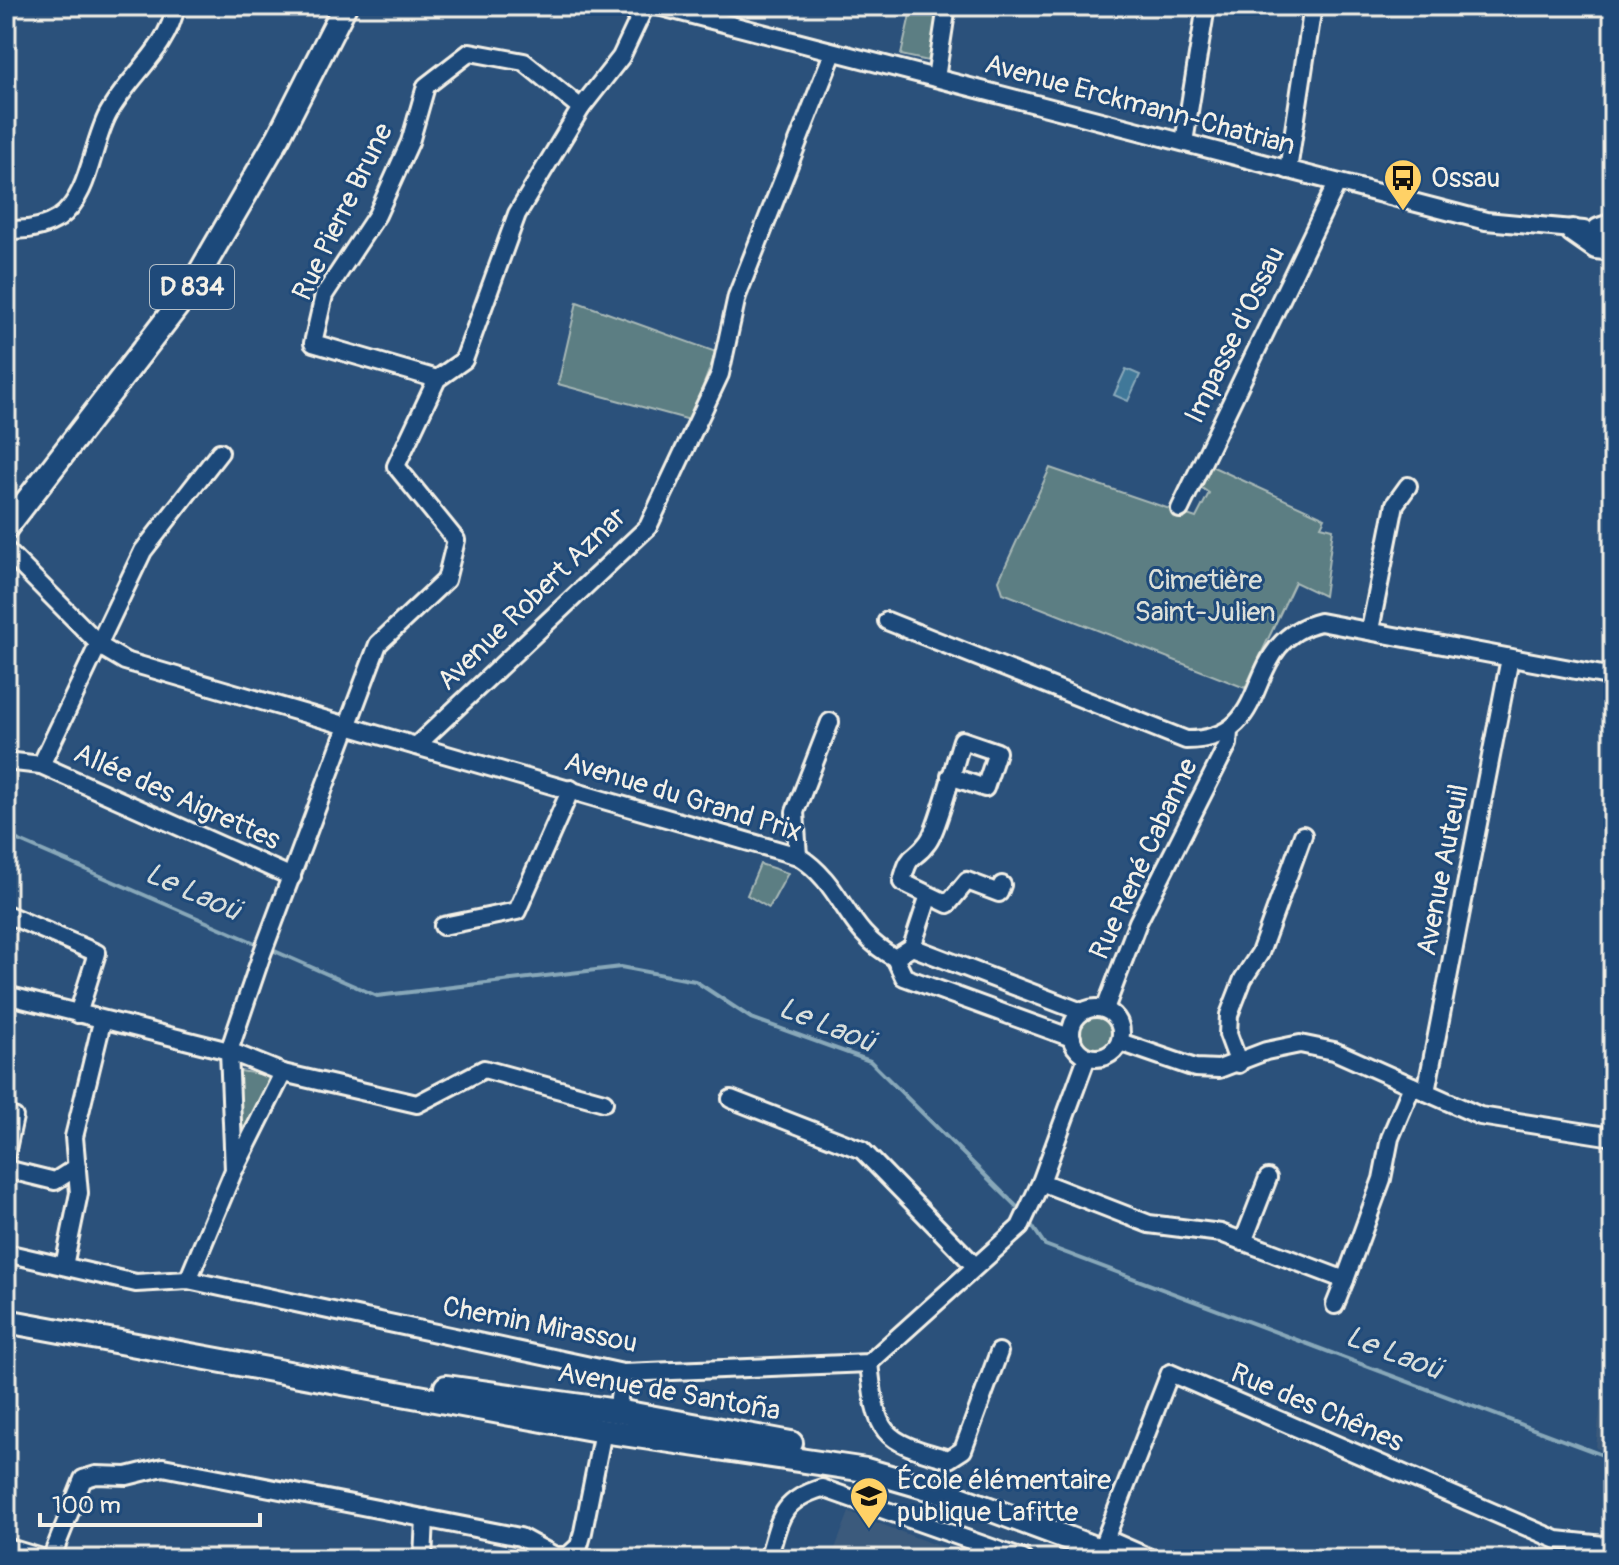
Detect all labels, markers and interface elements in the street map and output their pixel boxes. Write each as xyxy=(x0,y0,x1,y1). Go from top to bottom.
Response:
street label: Avenue Erckmann-Chatrian xyxy=(981,47,1299,163)
street label: Rue Pierre Brune xyxy=(285,117,401,307)
bus stop icon: Ossau xyxy=(1382,157,1424,212)
place label: Ossau xyxy=(1431,161,1500,196)
street label: Impasse d'Ossau xyxy=(1177,241,1293,429)
road number: D 834 xyxy=(150,265,234,309)
street label: Avenue Robert Aznar xyxy=(430,500,634,698)
park label: Cimetière Saint-Julien xyxy=(1134,563,1276,630)
street label: Allée des Aigrettes xyxy=(68,736,286,858)
street label: Avenue du Grand Prix xyxy=(560,744,806,850)
street label: Rue René Cabanne xyxy=(1082,753,1206,965)
street label: Avenue Auteuil xyxy=(1409,781,1477,959)
water label: Le Laoü xyxy=(139,855,249,930)
water label: Le Laoü xyxy=(773,989,883,1062)
street label: Chemin Mirassou xyxy=(440,1289,640,1361)
water label: Le Laoü xyxy=(1340,1318,1450,1389)
street label: Avenue de Santoña xyxy=(555,1355,783,1429)
street label: Rue des Chênes xyxy=(1225,1356,1409,1460)
place label: École élémentaire publique Lafitte xyxy=(897,1463,1111,1530)
school or university icon: École élémentaire publique Lafitte xyxy=(848,1475,890,1530)
scale bar xyxy=(40,1477,260,1527)
text: 100 m xyxy=(52,1491,121,1520)

